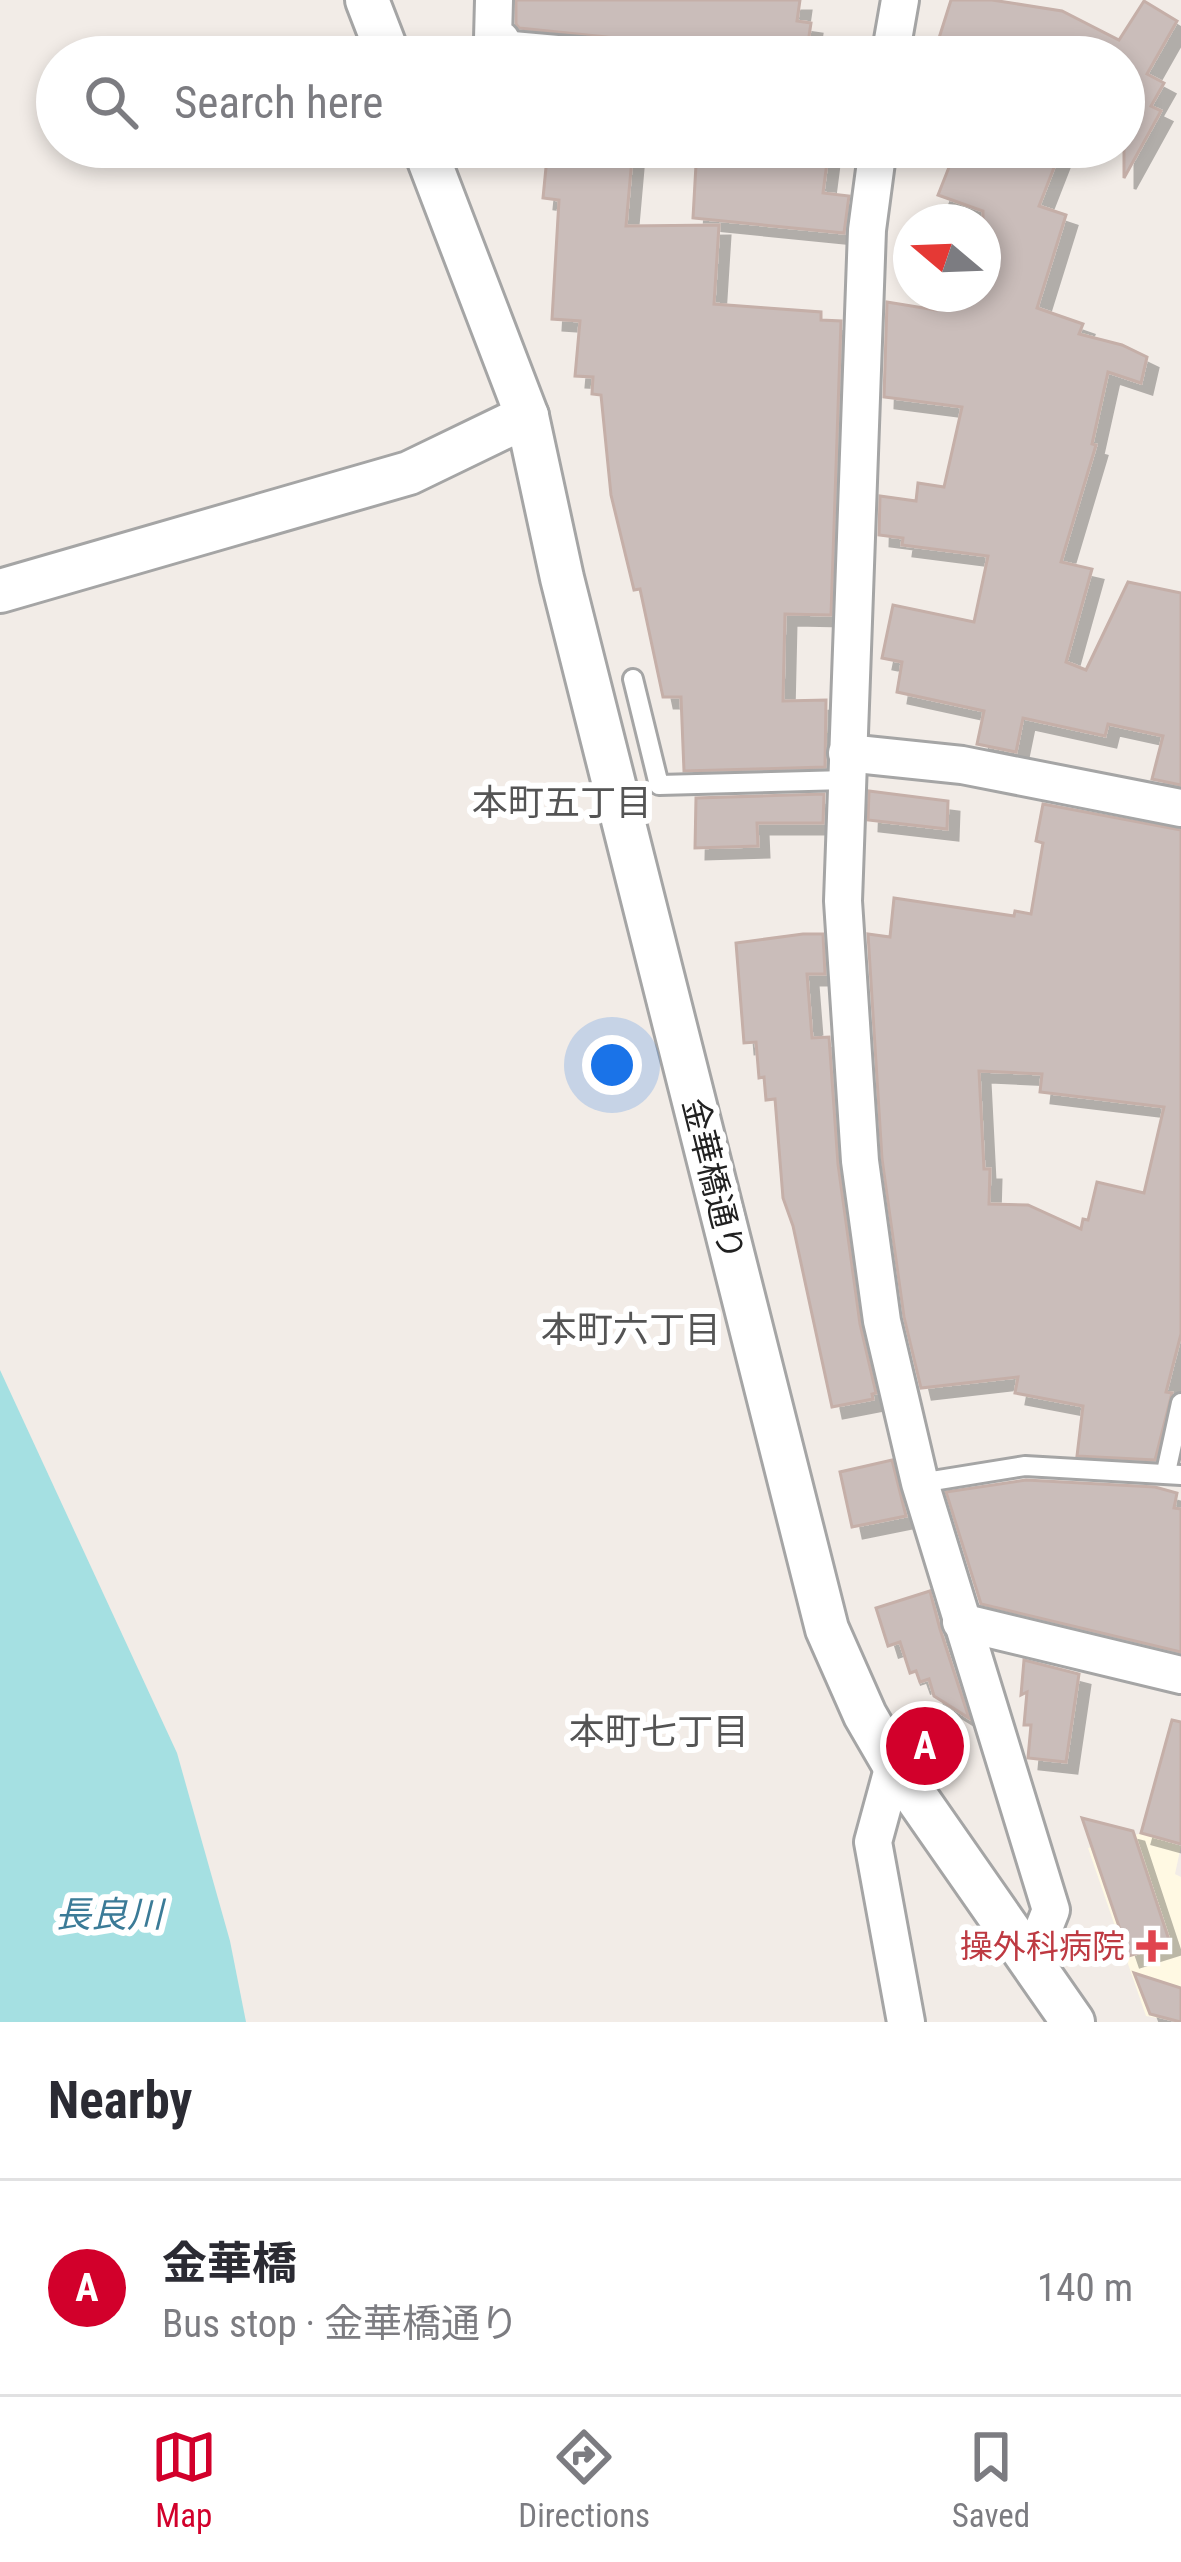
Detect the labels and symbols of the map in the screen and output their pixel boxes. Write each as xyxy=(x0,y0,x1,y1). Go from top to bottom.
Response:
north arrow xyxy=(893,204,1001,312)
district label: 本町五丁目 xyxy=(472,782,652,824)
your location xyxy=(582,1035,642,1095)
street label: 金華橋通り xyxy=(675,1094,752,1264)
district label: 本町六丁目 xyxy=(541,1309,721,1351)
pin: A xyxy=(886,1701,964,1791)
district label: 本町七丁目 xyxy=(569,1711,749,1753)
water label: 長良川 xyxy=(55,1894,167,1936)
place label: 操外科病院 xyxy=(960,1927,1125,1966)
marker: 操外科病院 xyxy=(1136,1930,1168,1962)

